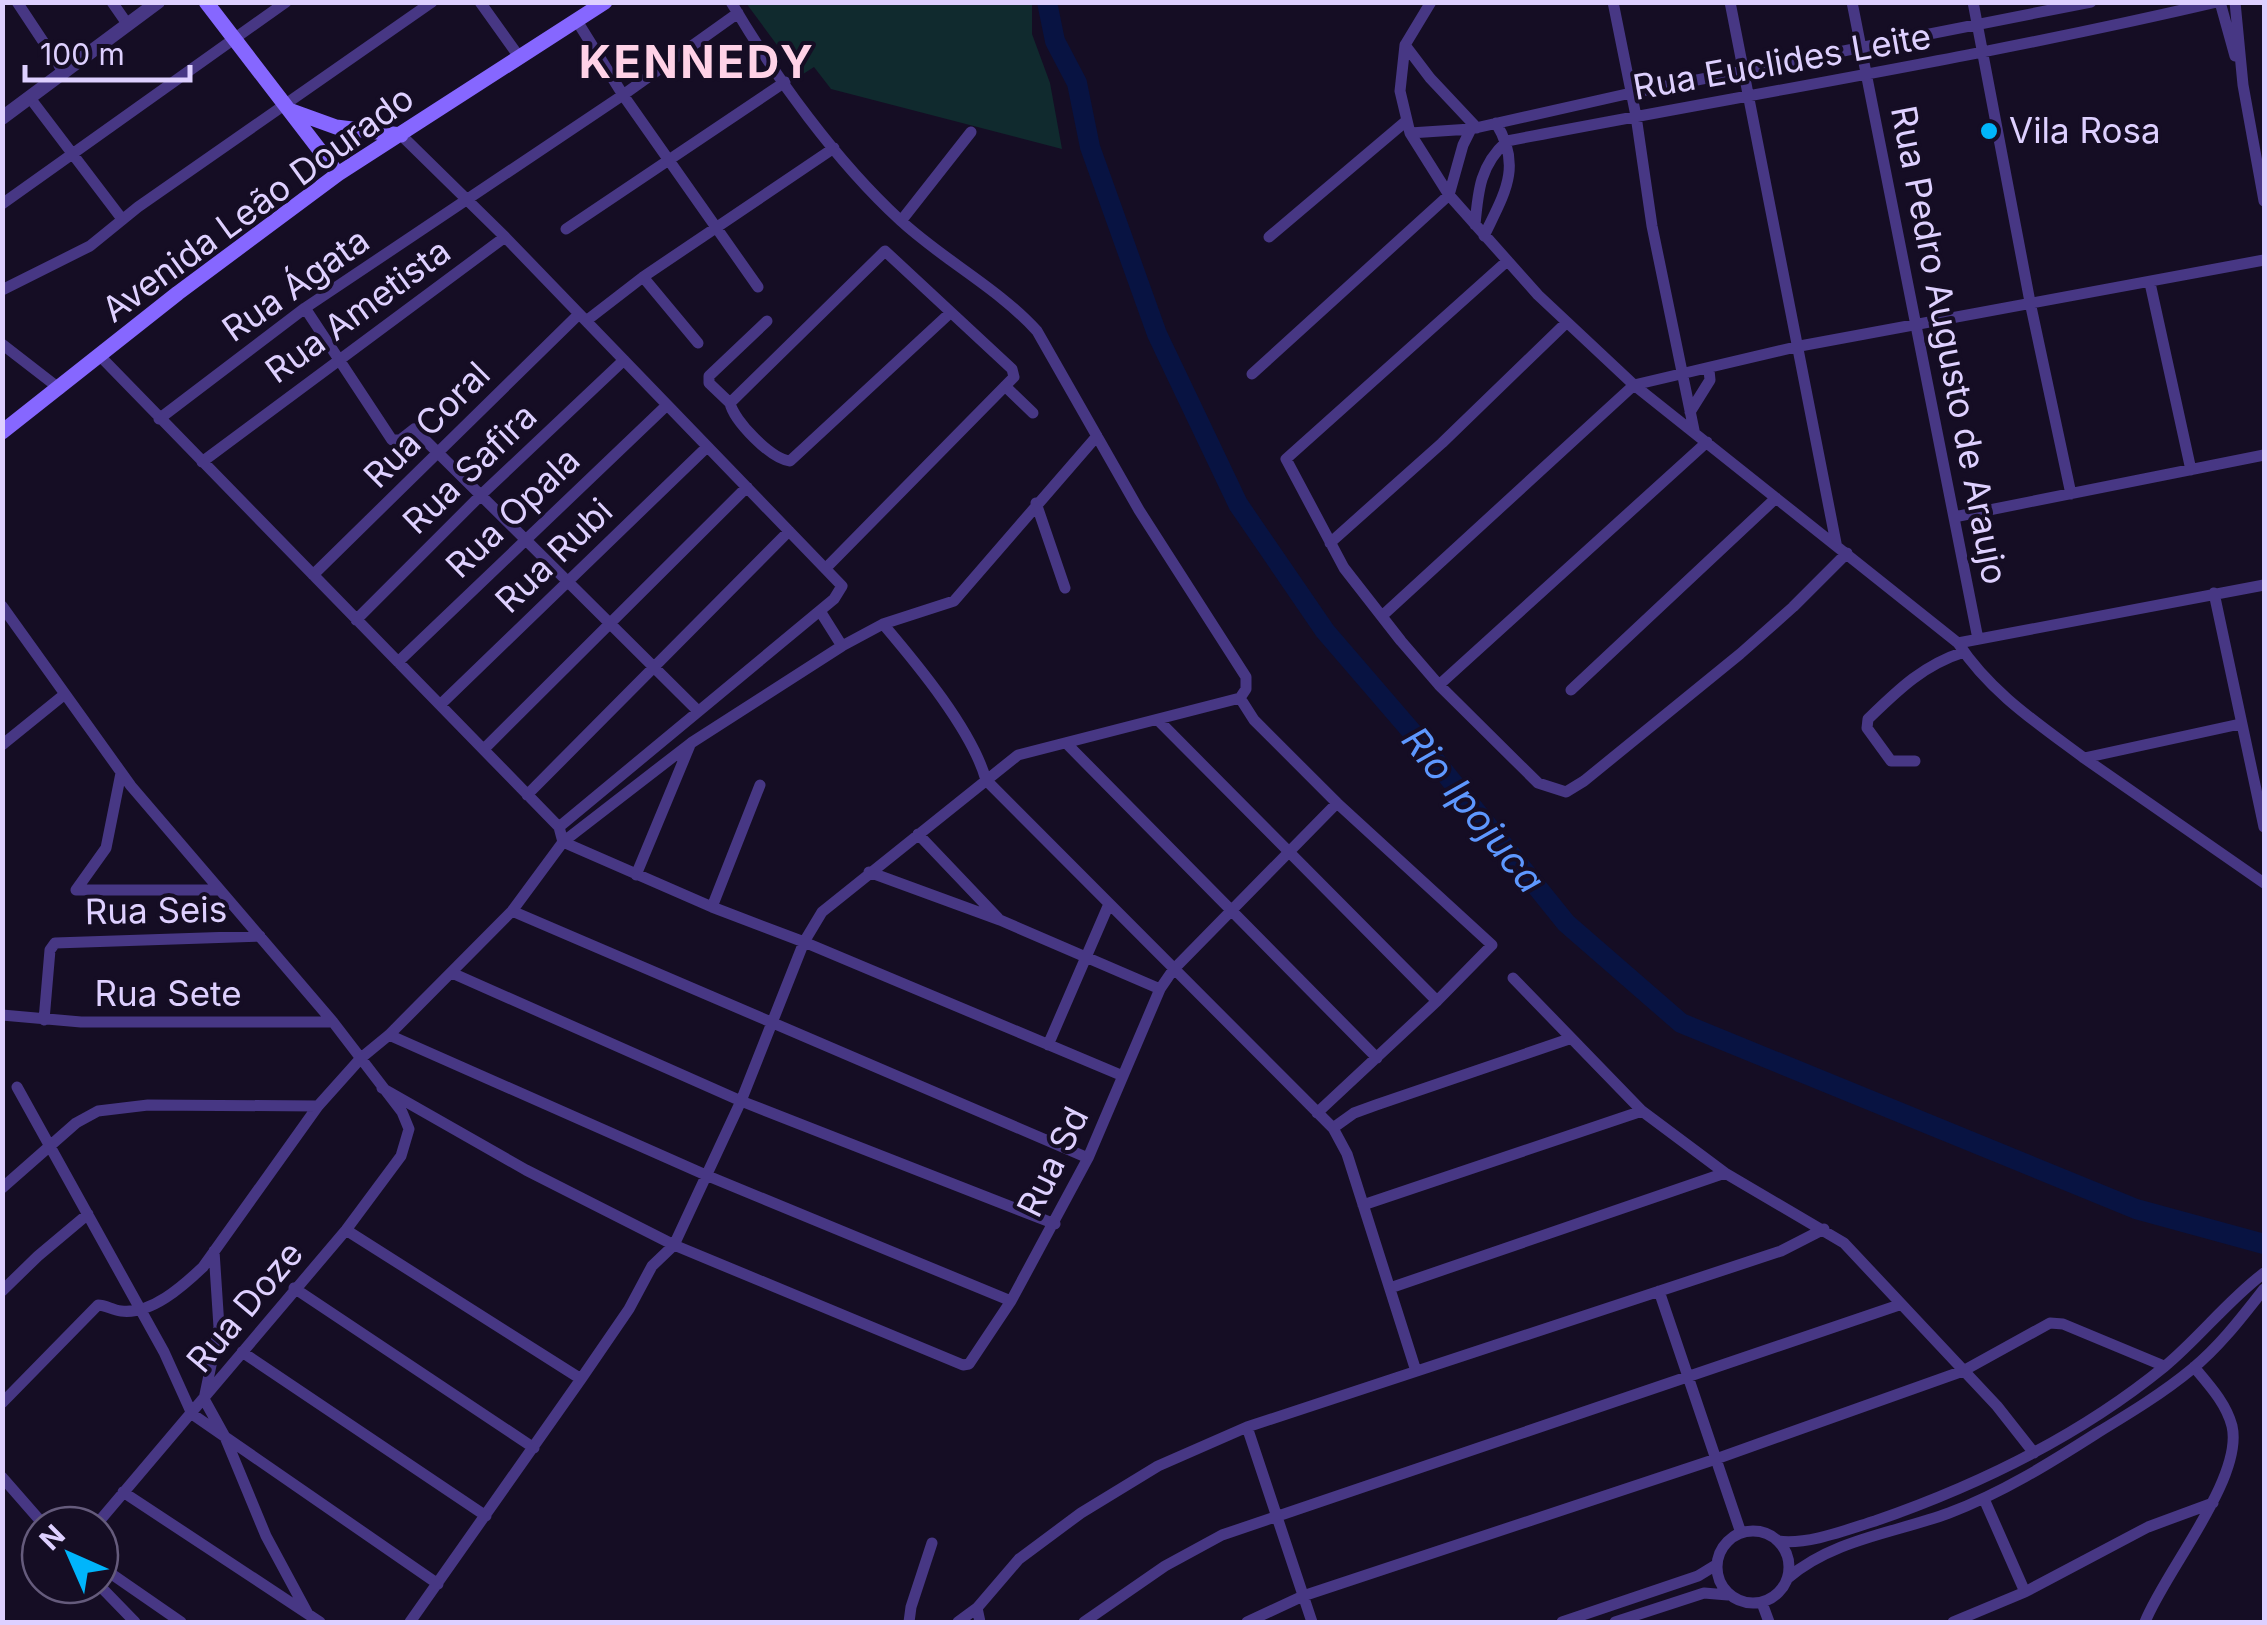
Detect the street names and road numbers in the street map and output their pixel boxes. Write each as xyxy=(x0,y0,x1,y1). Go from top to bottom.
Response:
street label: Rua Euclides Leite xyxy=(1630,14,1934,108)
street label: Avenida Leão Dourado xyxy=(94,76,421,330)
street label: Rua Pedro Augusto de Araujo xyxy=(1883,102,2017,588)
street label: Rua Ágata xyxy=(214,218,377,350)
street label: Rua Ametista xyxy=(257,229,458,391)
street label: Rua Coral xyxy=(355,353,498,496)
street label: Rua Safira xyxy=(394,394,545,542)
street label: Rua Opala xyxy=(437,438,588,586)
street label: Rua Rubi xyxy=(486,490,620,621)
street label: Rua Seis xyxy=(84,888,228,932)
street label: Rua Sete xyxy=(94,972,242,1014)
street label: Rua Sd xyxy=(1008,1100,1097,1223)
street label: Rua Doze xyxy=(177,1232,311,1380)

